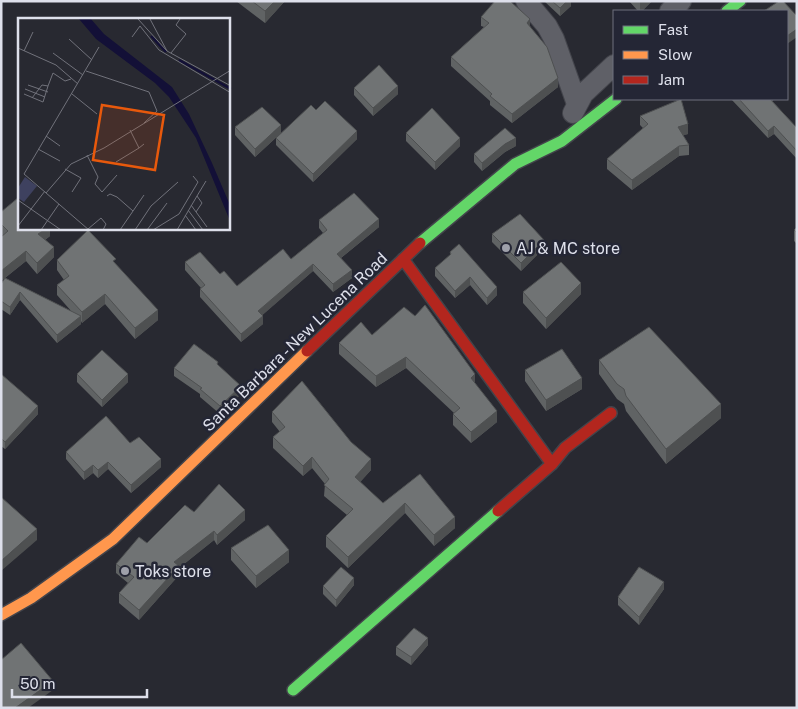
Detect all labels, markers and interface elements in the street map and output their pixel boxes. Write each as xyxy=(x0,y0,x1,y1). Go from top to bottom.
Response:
legend xyxy=(613,10,788,100)
inset map xyxy=(18,18,230,230)
text: Fast xyxy=(658,21,688,38)
text: Slow xyxy=(658,46,693,63)
text: Jam xyxy=(658,71,685,88)
place label: AJ & MC store xyxy=(516,239,620,258)
marker: AJ & MC store xyxy=(500,242,512,254)
street label: Santa Barbara - New Lucena Road xyxy=(199,249,391,435)
place label: Toks store xyxy=(135,562,211,581)
marker: Toks store xyxy=(119,565,131,577)
scale bar xyxy=(12,666,148,698)
text: 50 m xyxy=(20,675,55,692)

